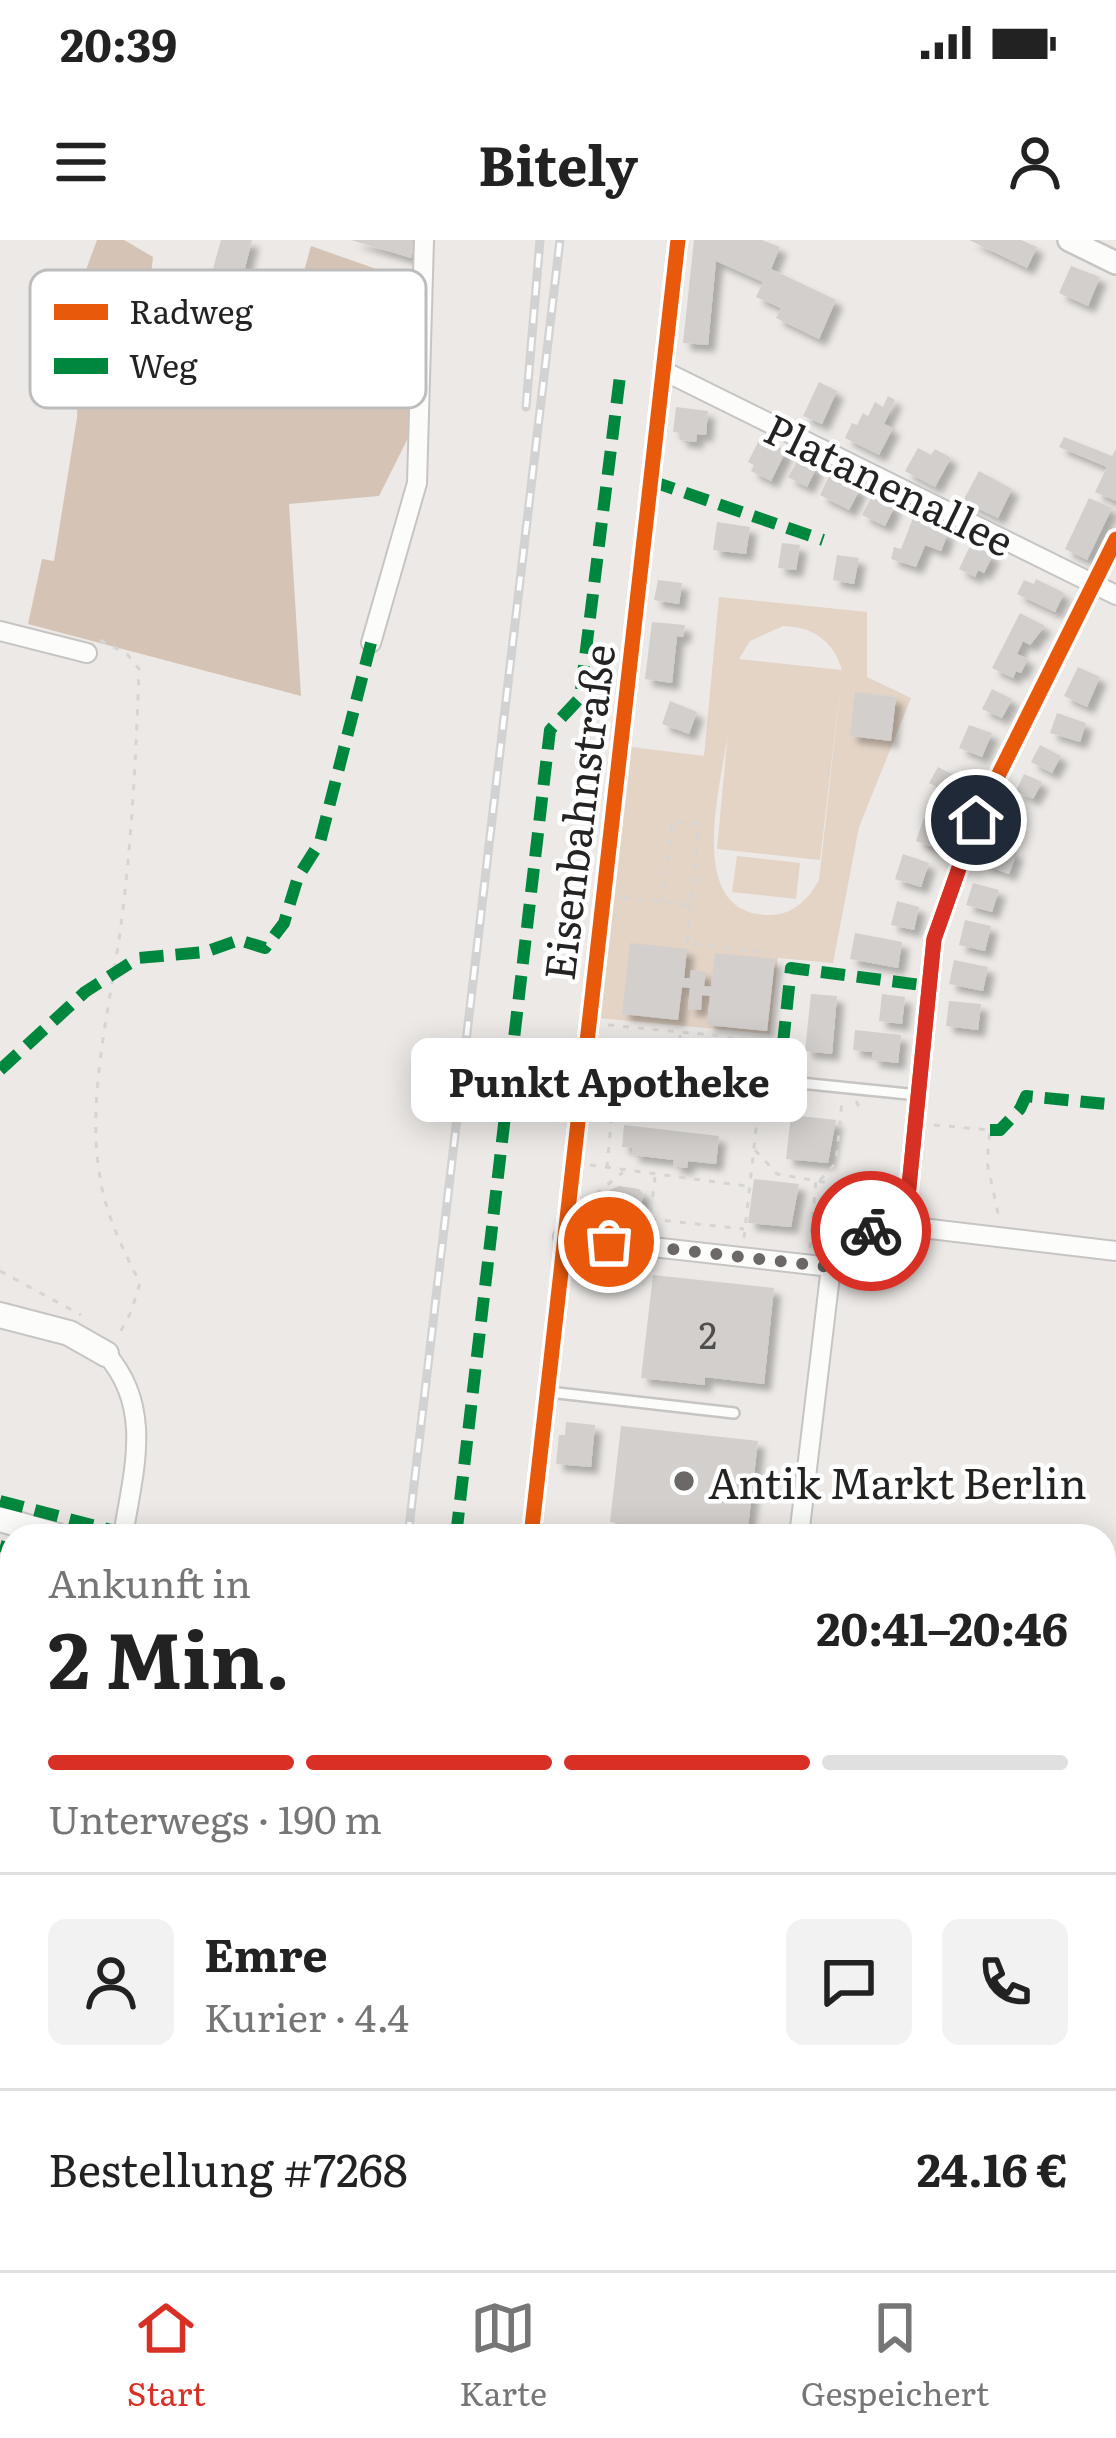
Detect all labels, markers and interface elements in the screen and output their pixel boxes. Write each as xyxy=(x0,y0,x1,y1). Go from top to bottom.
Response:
text: 20:39 xyxy=(60,9,177,76)
text: Bitely xyxy=(478,122,638,203)
icon: menu xyxy=(48,129,114,195)
icon: person xyxy=(1002,129,1068,195)
legend xyxy=(30,270,426,408)
text: Radweg xyxy=(129,285,254,334)
text: Weg xyxy=(129,339,198,388)
street label: Platanenallee xyxy=(755,396,1025,570)
street label: Eisenbahnstraße xyxy=(526,641,628,983)
pin xyxy=(925,769,1027,871)
icon: home xyxy=(943,787,1009,853)
callout: Punkt Apotheke xyxy=(411,1038,807,1122)
text: Punkt Apotheke xyxy=(448,1051,770,1109)
courier xyxy=(811,1171,931,1291)
pin xyxy=(558,1191,660,1293)
icon: bike xyxy=(838,1198,904,1264)
icon: bag xyxy=(576,1209,642,1275)
house number: 2 xyxy=(699,1307,717,1360)
place label: Antik Markt Berlin xyxy=(708,1450,1087,1512)
marker: Antik Markt Berlin xyxy=(671,1468,697,1494)
text: Ankunft in xyxy=(48,1552,251,1610)
text: 20:41–20:46 xyxy=(816,1593,1068,1660)
text: 2 Min. xyxy=(48,1597,290,1713)
text: Unterwegs · 190 m xyxy=(48,1788,382,1846)
button: person xyxy=(48,1919,174,2045)
text: Emre xyxy=(204,1919,328,1986)
button: chat xyxy=(786,1919,912,2045)
button: phone xyxy=(942,1919,1068,2045)
text: Kurier · 4.4 xyxy=(204,1986,409,2044)
text: Bestellung #7268 xyxy=(48,2134,408,2201)
text: 24.16 € xyxy=(917,2134,1068,2201)
tab: Start xyxy=(127,2295,206,2416)
tab: Karte xyxy=(459,2295,547,2416)
tab: Gespeichert xyxy=(801,2295,989,2416)

